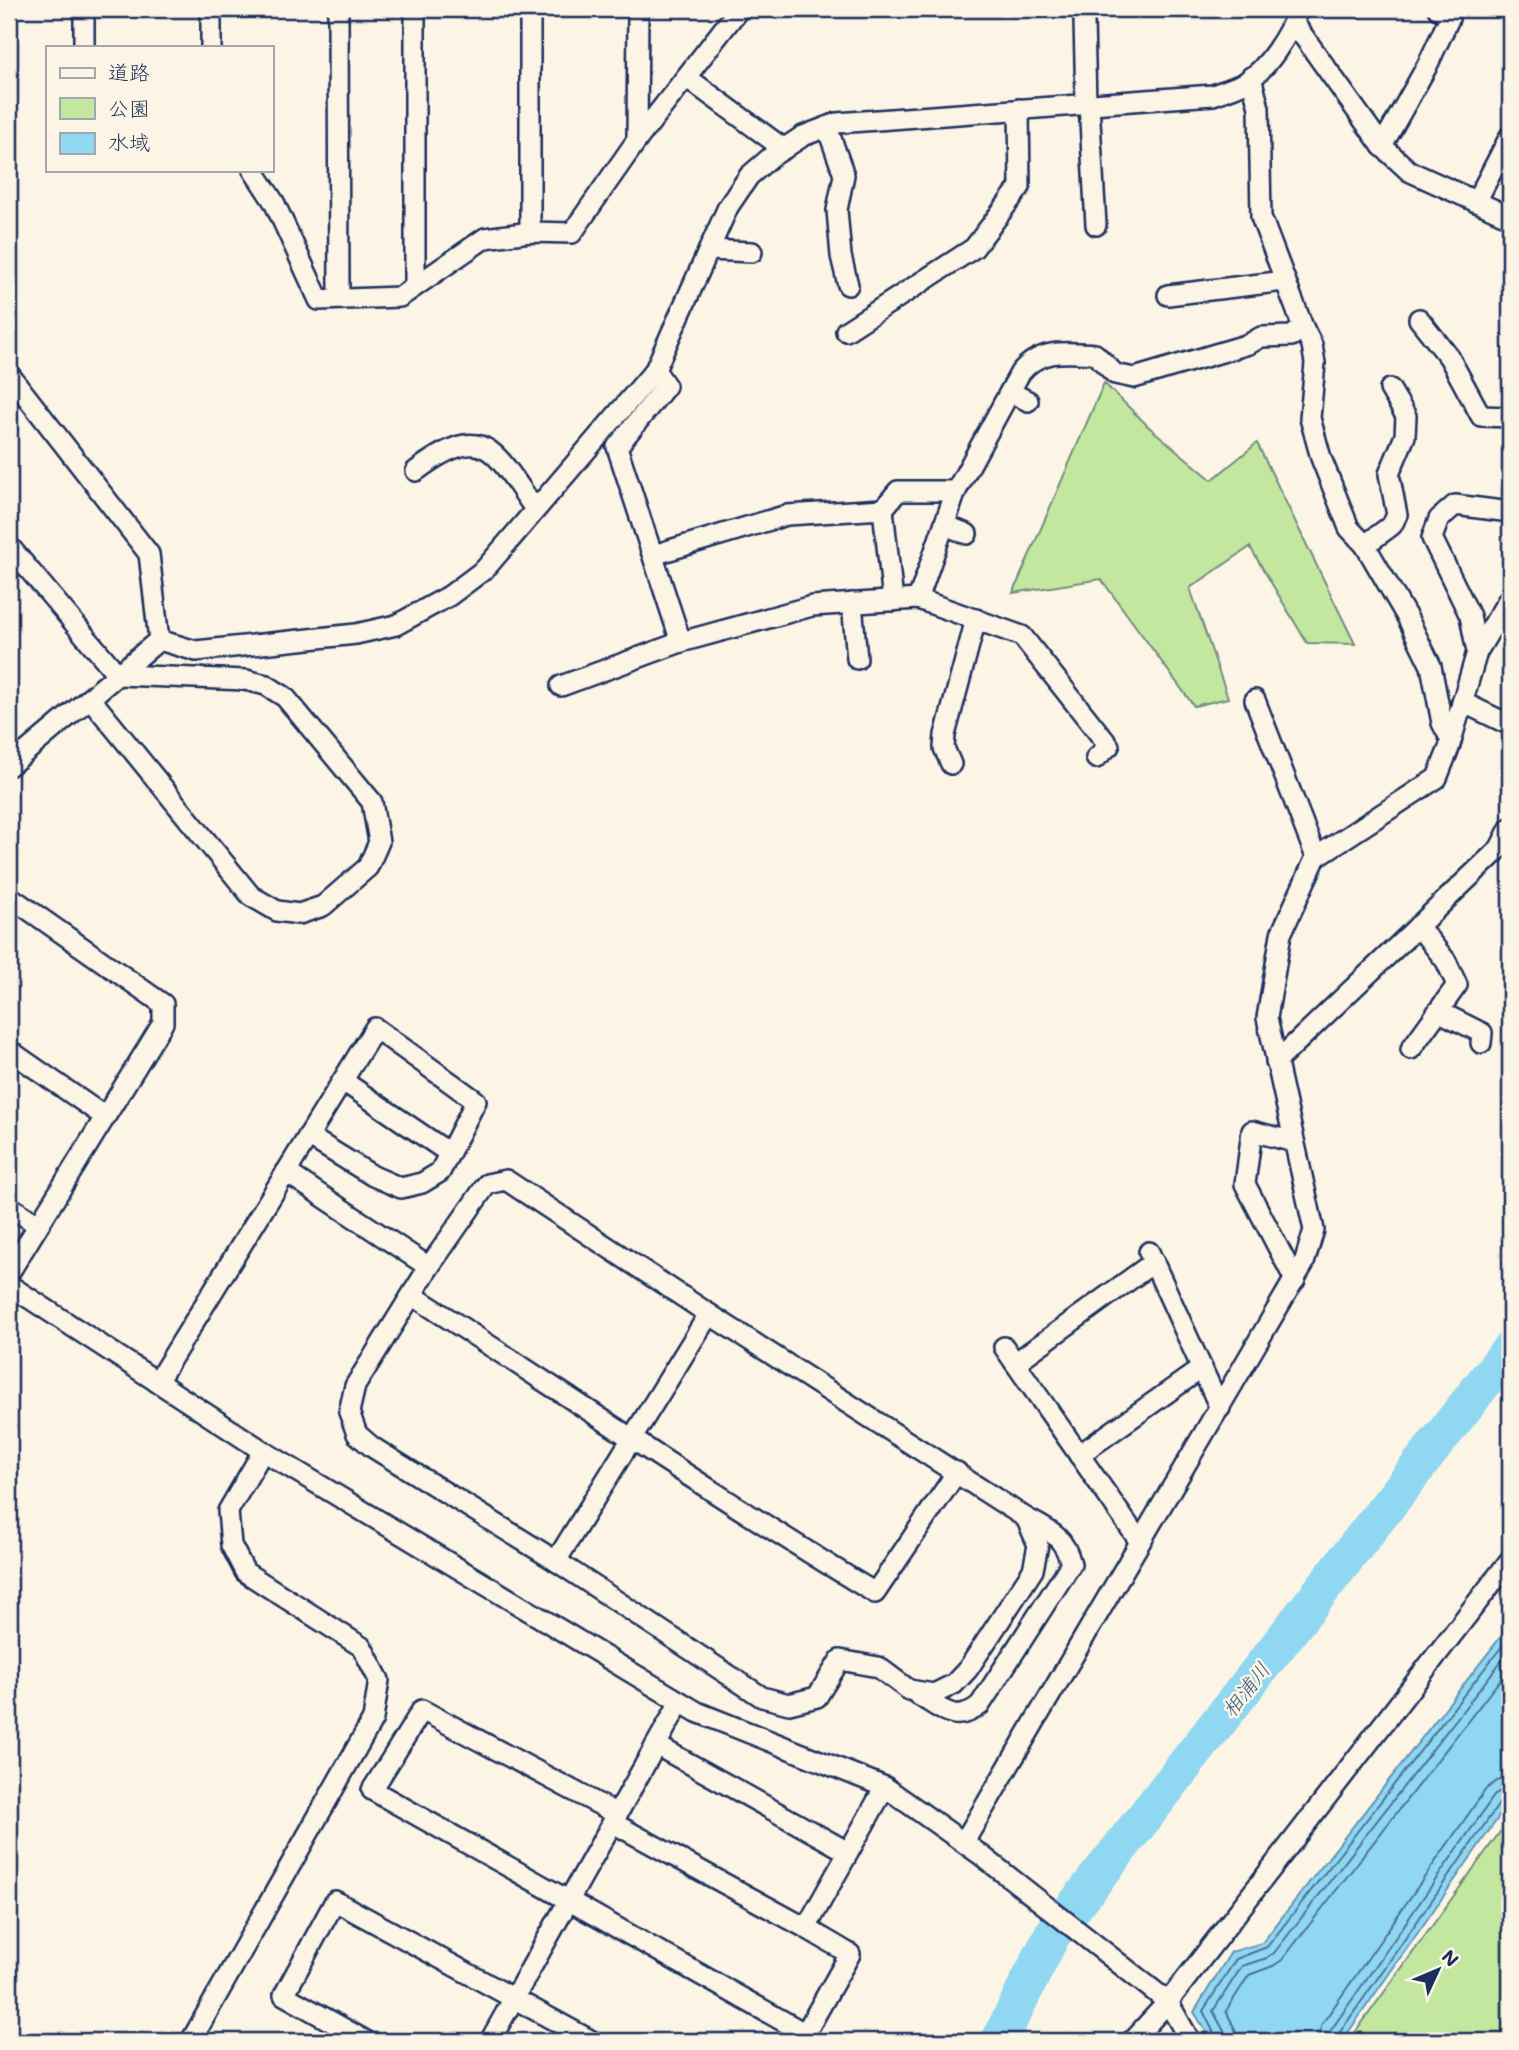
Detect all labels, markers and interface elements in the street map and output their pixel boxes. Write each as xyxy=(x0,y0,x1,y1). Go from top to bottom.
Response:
legend xyxy=(46,46,273,172)
text: 道路 xyxy=(108,58,150,85)
text: 公園 xyxy=(108,94,150,121)
text: 水域 xyxy=(108,128,150,155)
water label: 相浦川 xyxy=(1215,1656,1275,1722)
north arrow xyxy=(1404,1934,1474,2004)
text: N xyxy=(1437,1944,1465,1972)

